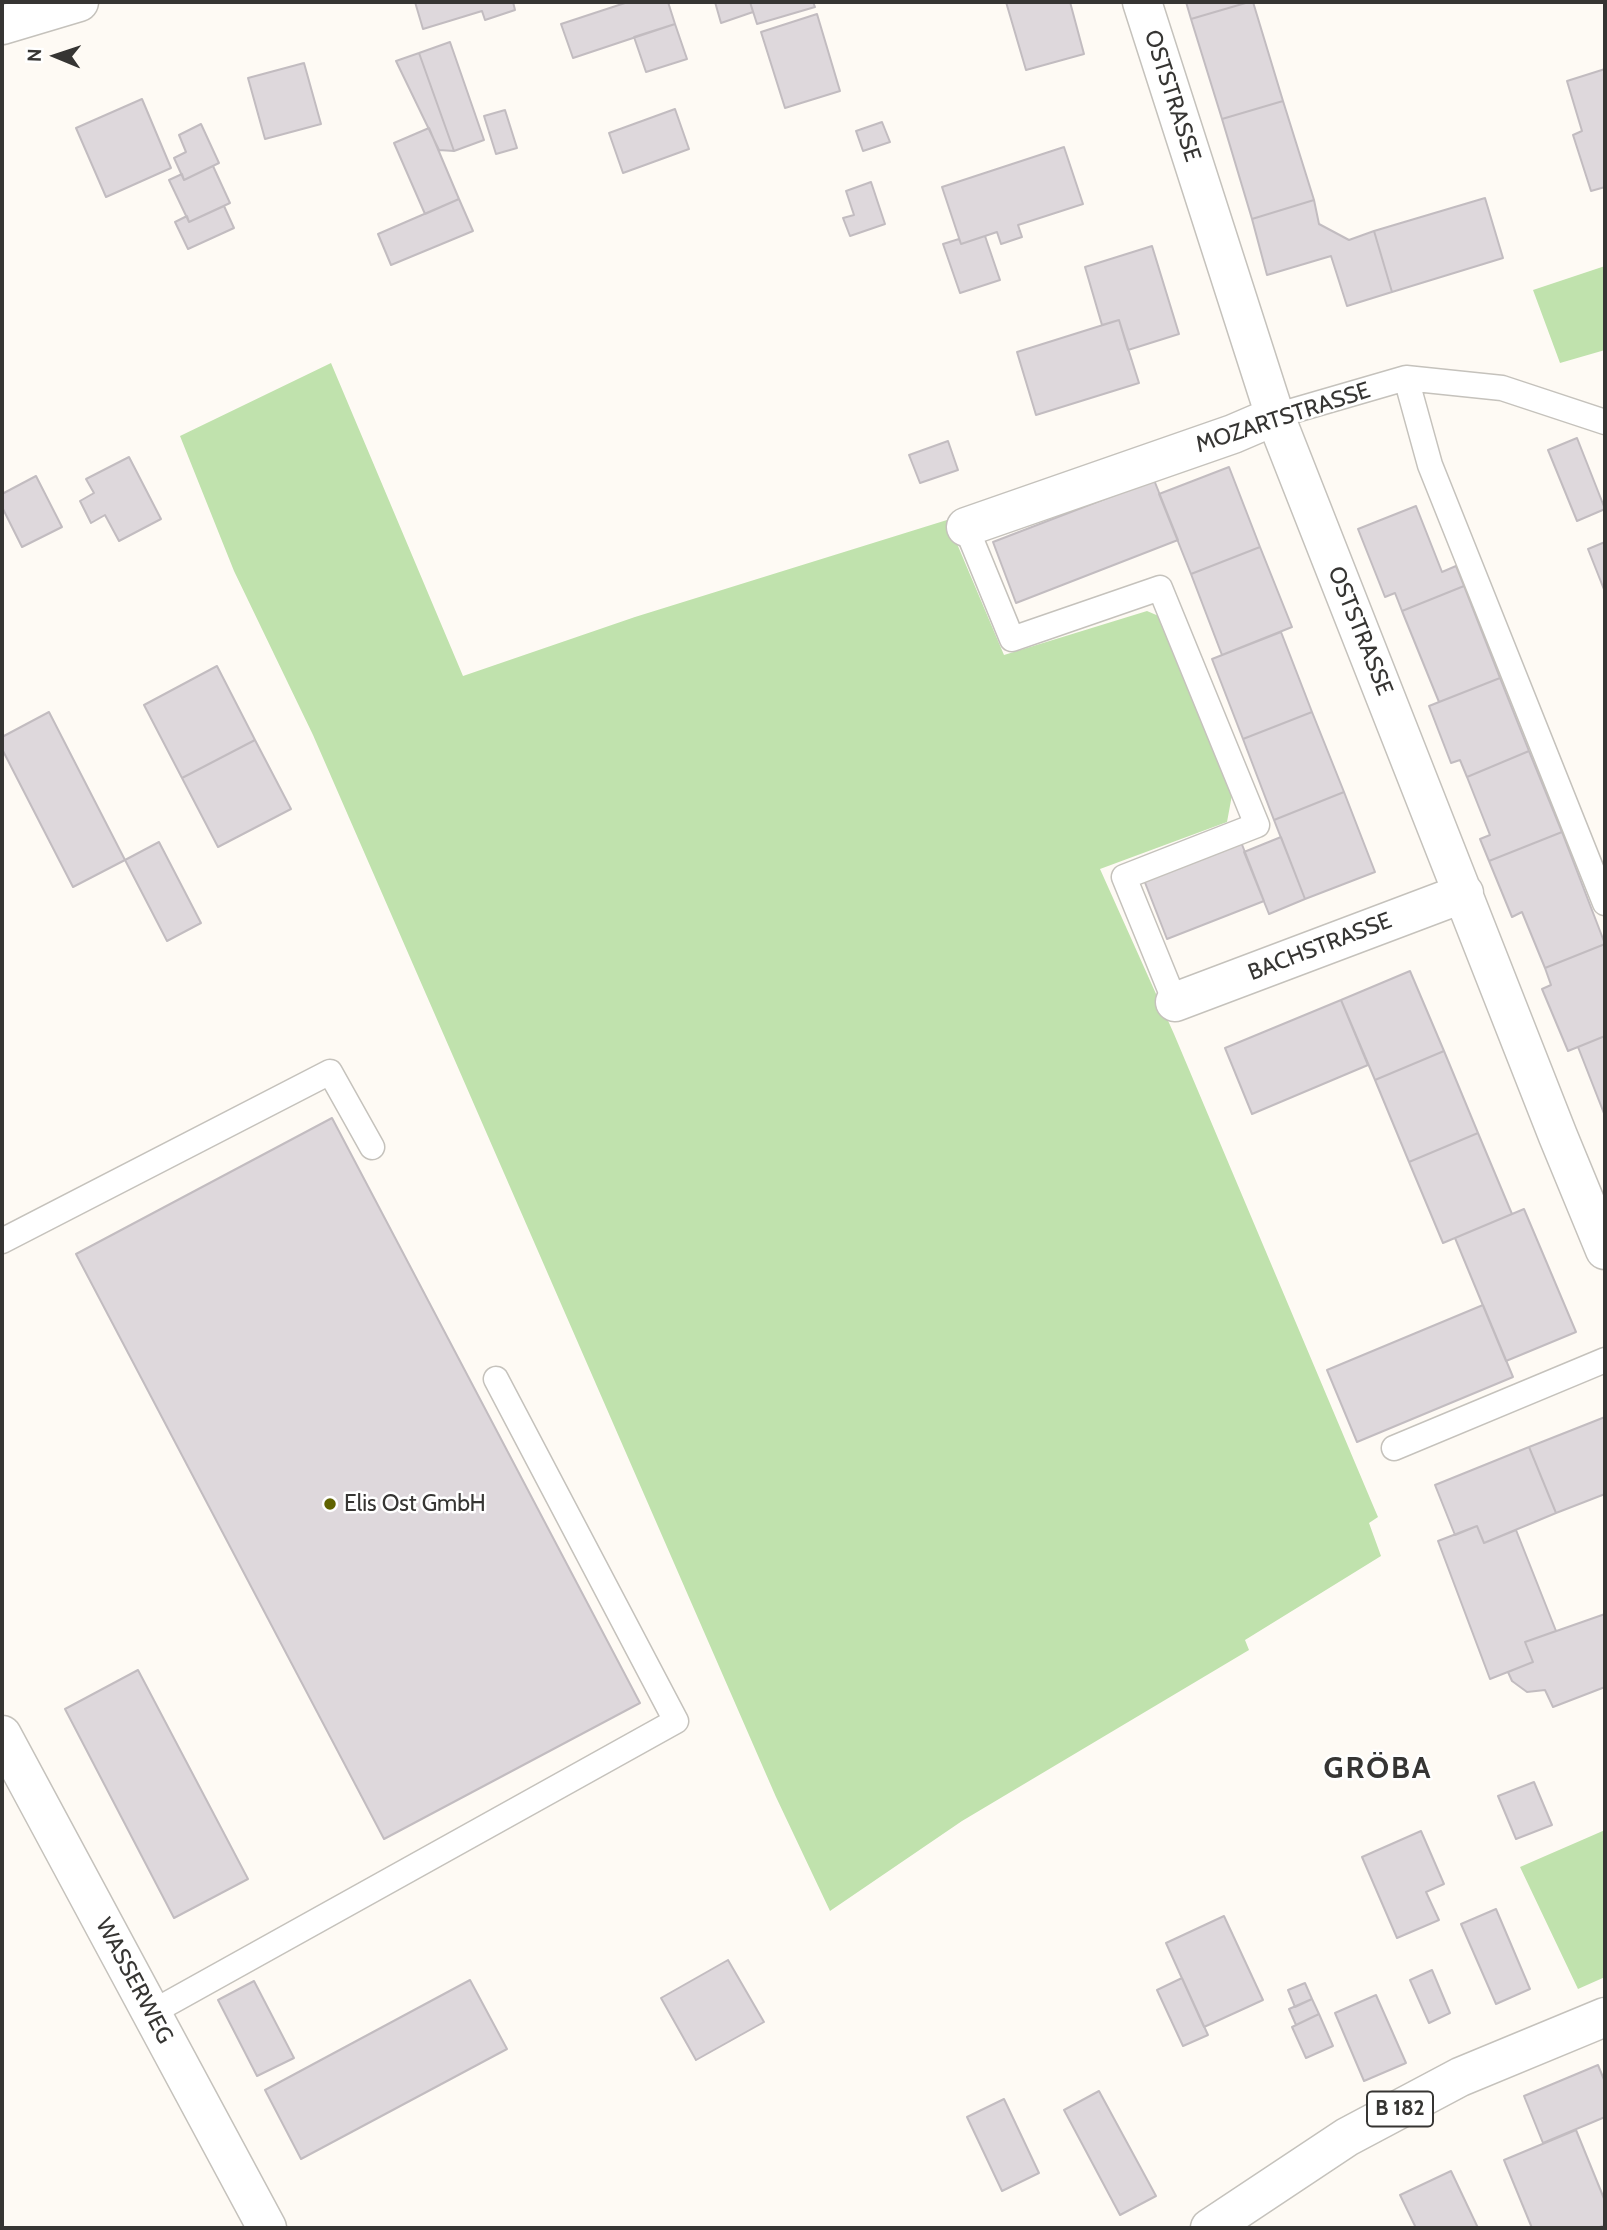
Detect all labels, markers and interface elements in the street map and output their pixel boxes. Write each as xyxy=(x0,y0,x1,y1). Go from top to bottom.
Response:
north arrow xyxy=(21,21,91,91)
street label: OSTSTRASSE xyxy=(1138,27,1206,165)
text: N xyxy=(23,48,46,62)
street label: MOZARTSTRASSE xyxy=(1192,377,1374,459)
street label: OSTSTRASSE xyxy=(1322,562,1398,700)
street label: BACHSTRASSE xyxy=(1244,907,1396,987)
place label: Elis Ost GmbH xyxy=(344,1490,486,1518)
marker: Elis Ost GmbH xyxy=(322,1496,338,1512)
district label: GRÖBA xyxy=(1324,1751,1432,1787)
street label: WASSERWEG xyxy=(89,1913,179,2049)
road number: B 182 xyxy=(1367,2092,1433,2126)

